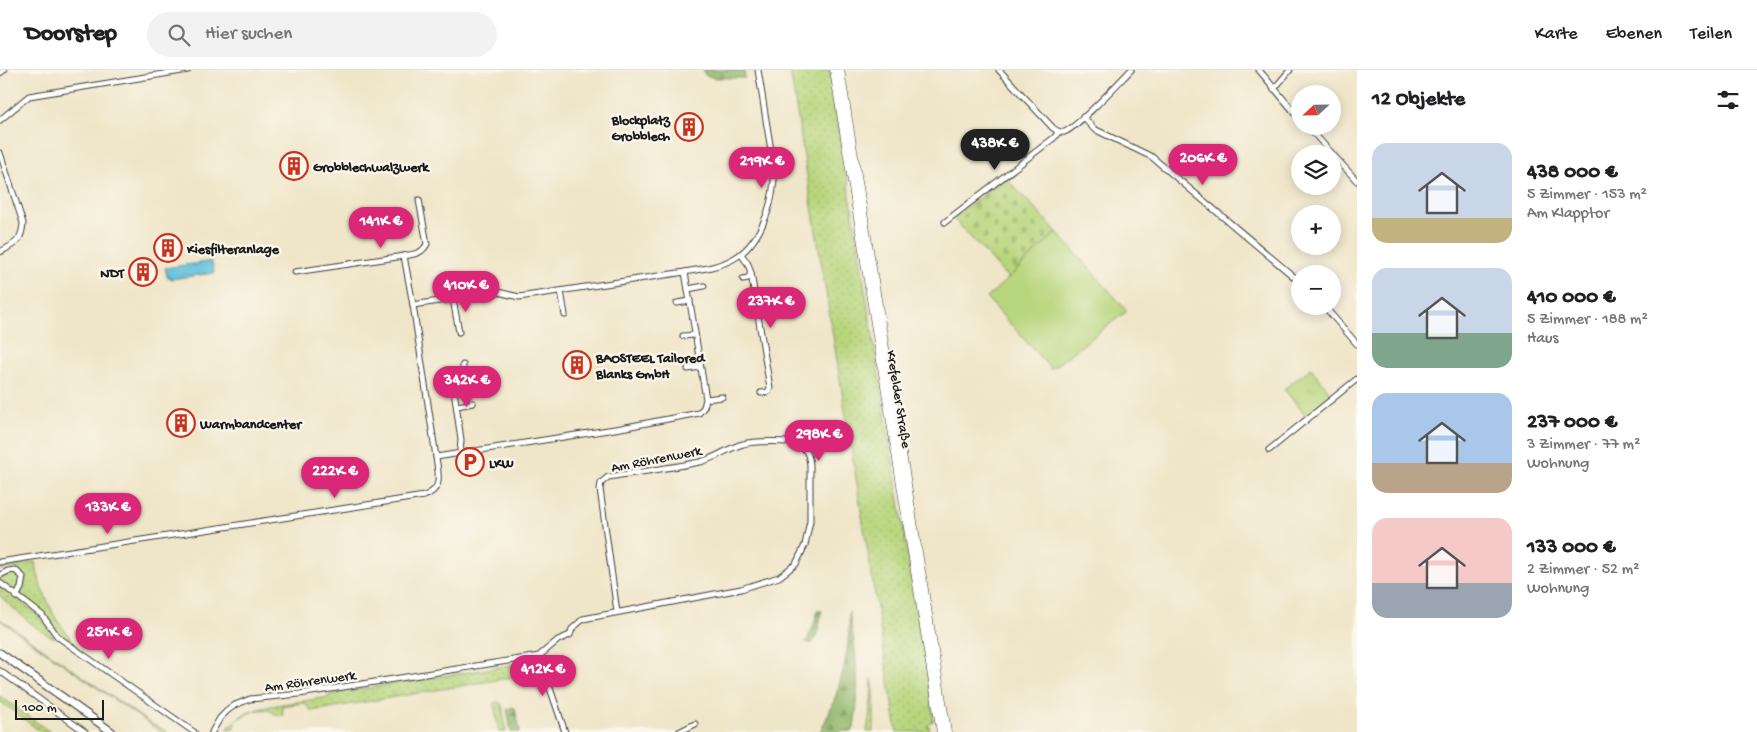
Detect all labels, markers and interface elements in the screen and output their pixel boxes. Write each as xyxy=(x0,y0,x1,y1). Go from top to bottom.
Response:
search box xyxy=(147,12,497,57)
text: Doorstep xyxy=(25,20,117,49)
icon: search xyxy=(165,21,193,49)
text: Hier suchen xyxy=(205,23,292,46)
text: Karte xyxy=(1535,24,1578,45)
text: Ebenen xyxy=(1606,24,1662,45)
text: Teilen xyxy=(1690,24,1732,45)
north arrow xyxy=(1291,85,1341,135)
map controls xyxy=(1291,85,1341,315)
icon: filters xyxy=(1714,86,1742,114)
text: 12 Objekte xyxy=(1372,88,1465,113)
building icon: Blockplatz Grobblech xyxy=(674,112,704,142)
place label: Blockplatz Grobblech xyxy=(611,113,671,146)
pin: 438K € xyxy=(954,128,1036,171)
text: 438K € xyxy=(972,135,1018,154)
pin: 206K € xyxy=(1162,144,1244,186)
button: layers xyxy=(1291,145,1341,195)
pin: 219K € xyxy=(721,146,803,189)
text: 206K € xyxy=(1179,150,1227,169)
building icon: Grobblechwalzwerk xyxy=(279,151,309,181)
text: 219K € xyxy=(740,153,784,172)
place label: Grobblechwalzwerk xyxy=(313,160,430,177)
text: 438 000 € xyxy=(1527,161,1618,186)
icon: home xyxy=(1412,163,1472,223)
text: 5 Zimmer · 153 m² xyxy=(1527,186,1647,205)
button: + xyxy=(1291,205,1341,255)
text: Am Klapptor xyxy=(1527,205,1609,224)
pin: 141K € xyxy=(340,206,422,249)
text: 141K € xyxy=(360,213,402,232)
building icon: Kiesfilteranlage xyxy=(153,233,183,263)
place label: Kiesfilteranlage xyxy=(186,242,280,259)
building icon: NDT xyxy=(128,257,158,287)
button: − xyxy=(1291,265,1341,315)
place label: NDT xyxy=(100,266,126,283)
pin: 410K € xyxy=(425,270,507,313)
text: 410K € xyxy=(443,277,489,296)
pin: 237K € xyxy=(730,286,812,329)
text: 410 000 € xyxy=(1527,286,1616,311)
icon: home xyxy=(1412,288,1472,348)
text: 237K € xyxy=(748,293,794,312)
text: 5 Zimmer · 188 m² xyxy=(1527,311,1648,330)
text: Haus xyxy=(1527,330,1558,349)
street label: Krefelder Straße xyxy=(881,349,914,450)
building icon: BAOSTEEL Tailored Blanks GmbH xyxy=(562,350,592,380)
place label: BAOSTEEL Tailored Blanks GmbH xyxy=(595,351,706,384)
pin: 342K € xyxy=(426,366,508,408)
text: 342K € xyxy=(444,372,490,391)
building icon: Warmbandcenter xyxy=(166,408,196,438)
text: 237 000 € xyxy=(1527,411,1617,436)
icon: home xyxy=(1412,413,1472,473)
place label: Warmbandcenter xyxy=(199,417,303,434)
pin: 298K € xyxy=(778,420,860,462)
text: 298K € xyxy=(796,426,842,445)
text: 3 Zimmer · 77 m² xyxy=(1527,436,1640,455)
street label: Am Röhrenwerk xyxy=(610,443,705,478)
parking icon: LKW xyxy=(455,447,485,477)
text: Wohnung xyxy=(1527,455,1589,474)
pin: 222K € xyxy=(294,456,376,499)
place label: LKW xyxy=(489,456,514,473)
text: 222K € xyxy=(312,463,358,482)
pin: 133K € xyxy=(67,492,149,535)
text: 133K € xyxy=(85,499,131,518)
text: 133 000 € xyxy=(1527,536,1616,561)
icon: home xyxy=(1412,538,1472,598)
text: 2 Zimmer · 52 m² xyxy=(1527,561,1639,580)
text: Wohnung xyxy=(1527,580,1589,599)
pin: 251K € xyxy=(68,618,150,660)
text: 251K € xyxy=(87,624,131,643)
pin: 412K € xyxy=(502,654,584,697)
text: 412K € xyxy=(521,661,565,680)
street label: Am Röhrenwerk xyxy=(264,667,359,697)
scale bar xyxy=(15,697,104,720)
text: 100 m xyxy=(22,700,57,717)

